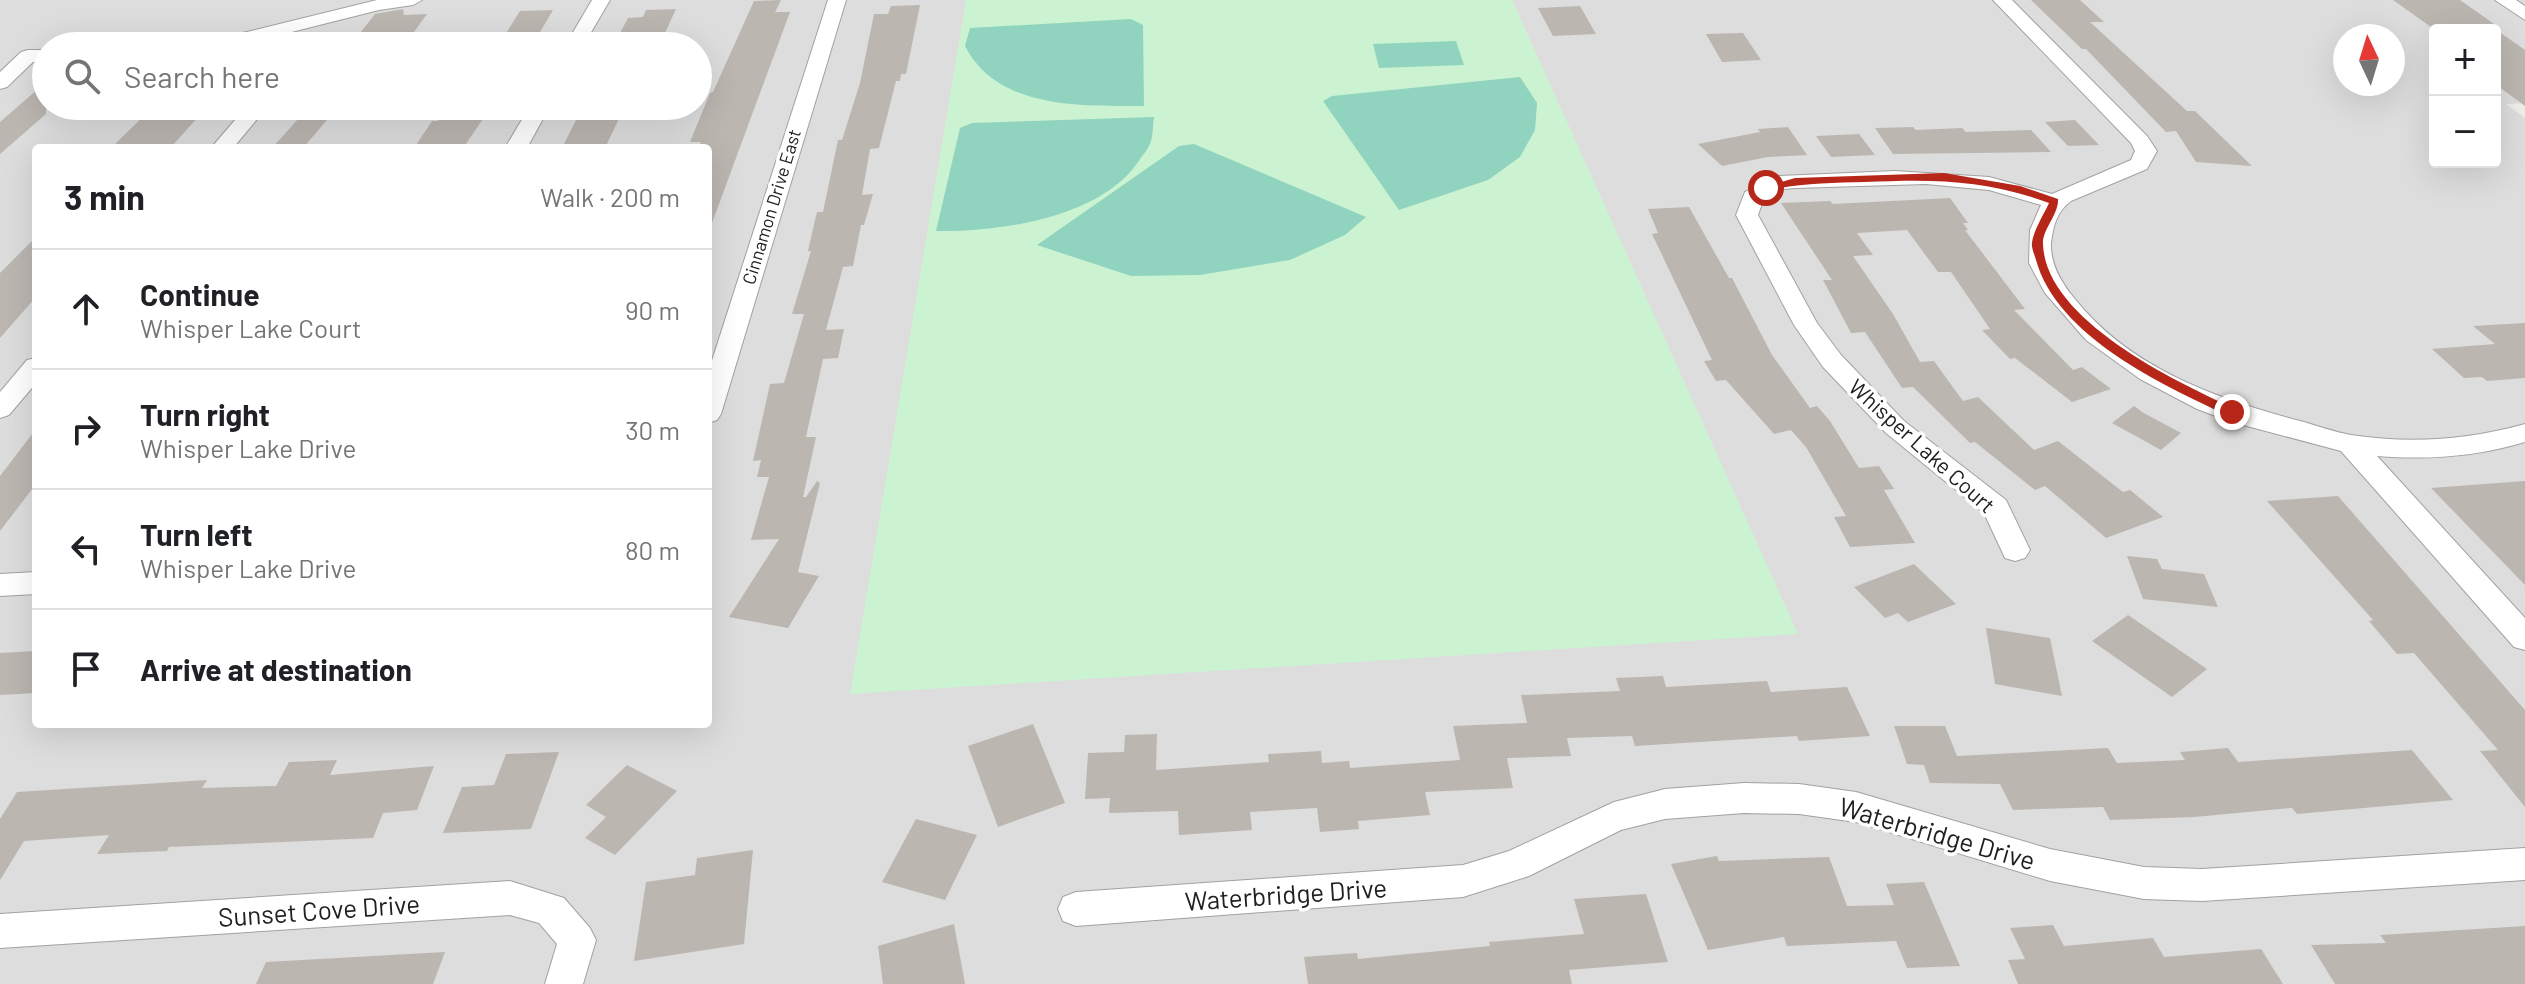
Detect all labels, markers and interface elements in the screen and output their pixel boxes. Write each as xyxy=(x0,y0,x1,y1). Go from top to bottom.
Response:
north arrow xyxy=(2333,24,2405,96)
map controls xyxy=(2429,24,2501,168)
button: + xyxy=(2429,24,2501,96)
search box xyxy=(32,32,712,120)
icon: search xyxy=(60,54,104,98)
text: Search here xyxy=(124,58,280,94)
button: − xyxy=(2429,96,2501,168)
street label: Cinnamon Drive East xyxy=(737,127,805,287)
route start xyxy=(1748,170,1784,206)
text: 3 min xyxy=(64,176,145,217)
text: Walk · 200 m xyxy=(540,181,680,212)
text: Continue xyxy=(140,276,260,312)
icon: ahead xyxy=(64,287,108,331)
text: 90 m xyxy=(625,294,680,325)
text: Whisper Lake Court xyxy=(140,312,361,343)
street label: Whisper Lake Court xyxy=(1844,373,2001,518)
route end xyxy=(2214,394,2250,430)
text: Turn right xyxy=(140,396,270,432)
icon: right xyxy=(64,407,108,451)
text: 30 m xyxy=(625,414,680,445)
text: Whisper Lake Drive xyxy=(140,432,356,463)
text: Turn left xyxy=(140,516,253,552)
icon: left xyxy=(64,527,108,571)
text: 80 m xyxy=(625,534,680,565)
text: Whisper Lake Drive xyxy=(140,552,356,583)
icon: arrive xyxy=(64,647,108,691)
text: Arrive at destination xyxy=(140,651,412,687)
street label: Waterbridge Drive xyxy=(1836,790,2039,875)
street label: Waterbridge Drive xyxy=(1184,871,1388,916)
street label: Sunset Cove Drive xyxy=(217,887,421,932)

